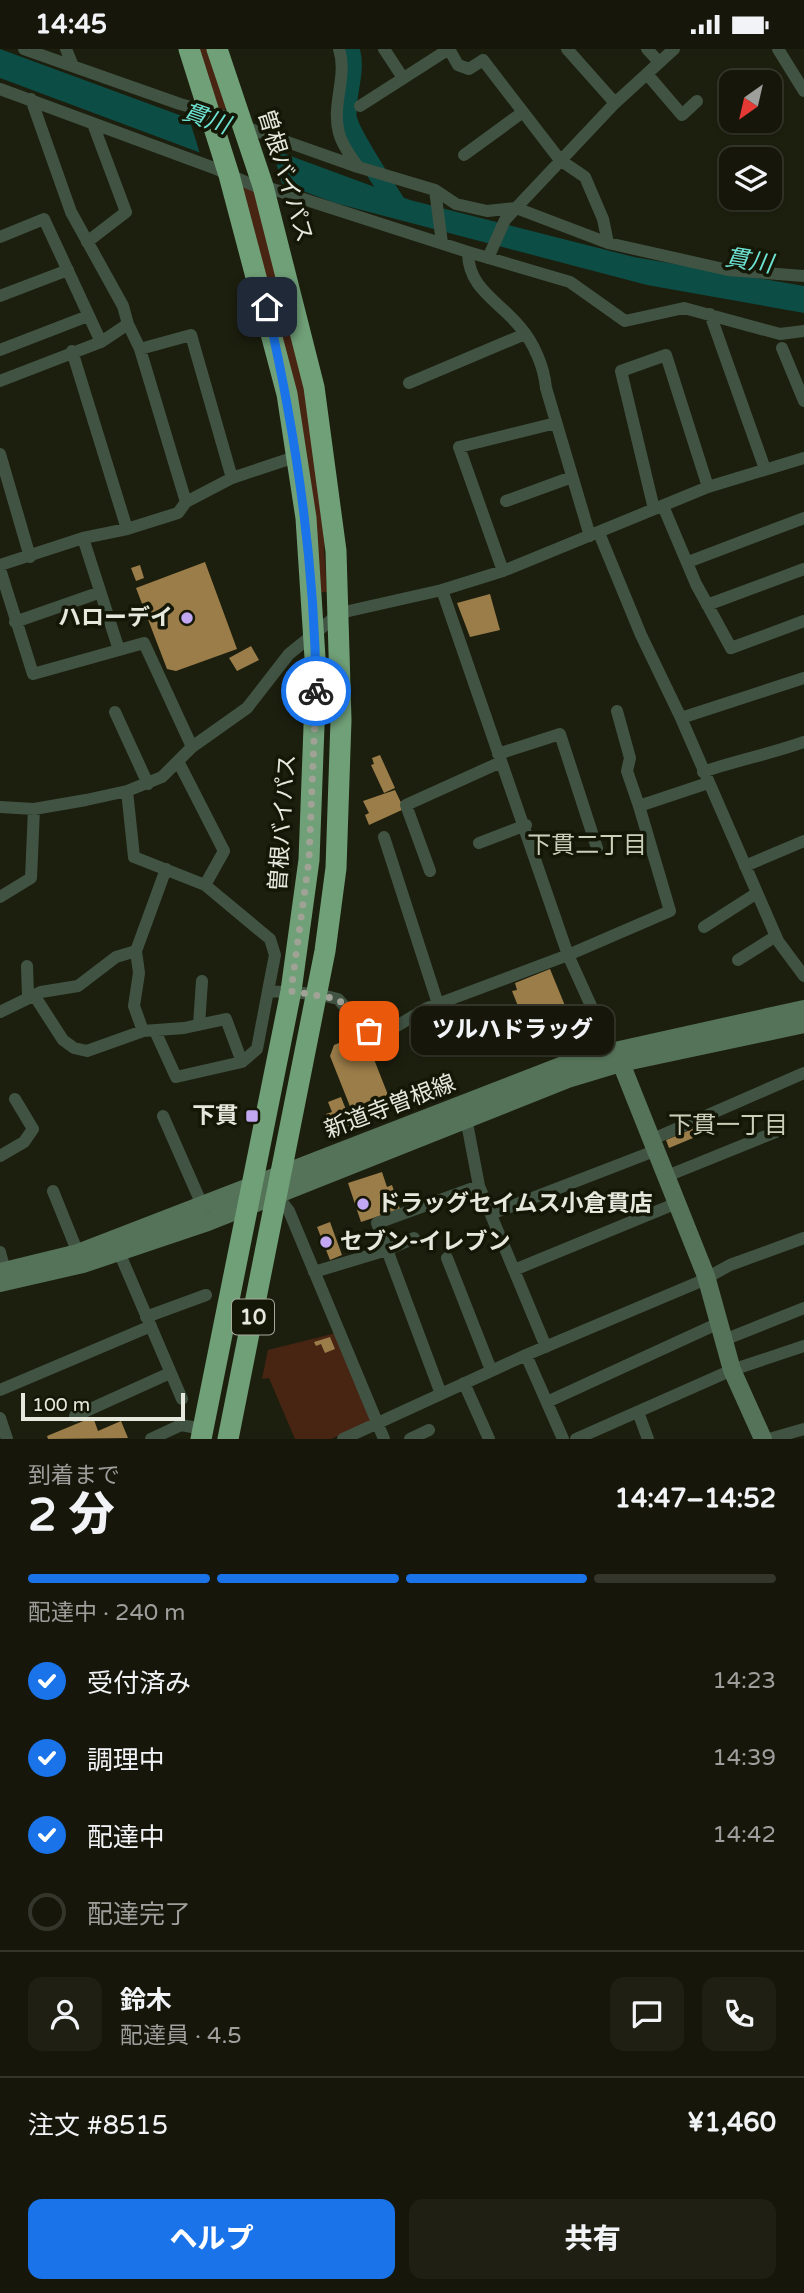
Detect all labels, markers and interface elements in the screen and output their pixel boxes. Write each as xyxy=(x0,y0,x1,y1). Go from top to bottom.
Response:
text: 14:45 xyxy=(35,9,107,40)
north arrow xyxy=(719,70,782,133)
map controls xyxy=(719,70,782,210)
water label: 貫川 xyxy=(179,97,236,142)
street label: 曽根バイパス xyxy=(252,106,318,246)
button: layers xyxy=(719,147,782,210)
water label: 貫川 xyxy=(723,243,778,280)
pin xyxy=(237,277,297,337)
icon: home xyxy=(248,288,286,326)
place label: ハローデイ xyxy=(58,604,173,632)
marker: ハローデイ xyxy=(179,610,195,626)
courier xyxy=(281,656,351,726)
icon: bike xyxy=(297,672,335,710)
street label: 曽根バイパス xyxy=(264,753,302,893)
district label: 下貫二丁目 xyxy=(527,831,647,860)
pin xyxy=(339,1001,399,1061)
callout: ツルハドラッグ xyxy=(411,1007,614,1055)
icon: bag xyxy=(350,1012,388,1050)
text: ツルハドラッグ xyxy=(432,1016,593,1044)
street label: 新道寺曽根線 xyxy=(321,1069,459,1145)
place label: 下貫 xyxy=(192,1102,238,1130)
marker: 下貫 xyxy=(244,1108,260,1124)
district label: 下貫一丁目 xyxy=(668,1111,788,1140)
place label: ドラッグセイムス小倉貫店 xyxy=(377,1190,653,1218)
marker: ドラッグセイムス小倉貫店 xyxy=(355,1196,371,1212)
place label: セブン-イレブン xyxy=(340,1228,510,1256)
marker: セブン-イレブン xyxy=(318,1234,334,1250)
road number: 10 xyxy=(232,1299,274,1335)
scale bar xyxy=(21,1390,186,1422)
text: 100 m xyxy=(32,1394,90,1416)
text: 到着まで xyxy=(28,1462,120,1490)
text: 14:47–14:52 xyxy=(615,1483,776,1514)
text: 2 分 xyxy=(28,1488,115,1543)
text: 配達中 · 240 m xyxy=(28,1599,185,1627)
icon: check xyxy=(28,1662,66,1700)
text: 14:23 xyxy=(712,1667,776,1695)
text: 受付済み xyxy=(87,1668,191,1699)
icon: check xyxy=(28,1739,66,1777)
text: 14:39 xyxy=(712,1744,776,1772)
text: 調理中 xyxy=(87,1745,165,1776)
icon: check xyxy=(28,1816,66,1854)
text: 14:42 xyxy=(712,1821,776,1849)
text: 配達中 xyxy=(87,1822,165,1853)
text: 配達完了 xyxy=(87,1899,191,1930)
button: person xyxy=(28,1977,102,2051)
button: chat xyxy=(610,1977,684,2051)
button: phone xyxy=(702,1977,776,2051)
text: 鈴木 xyxy=(120,1985,172,2016)
text: 配達員 · 4.5 xyxy=(120,2022,242,2050)
text: ¥1,460 xyxy=(687,2107,776,2138)
text: 注文 #8515 xyxy=(28,2110,168,2141)
button: ヘルプ xyxy=(28,2199,395,2279)
button: 共有 xyxy=(409,2199,776,2279)

